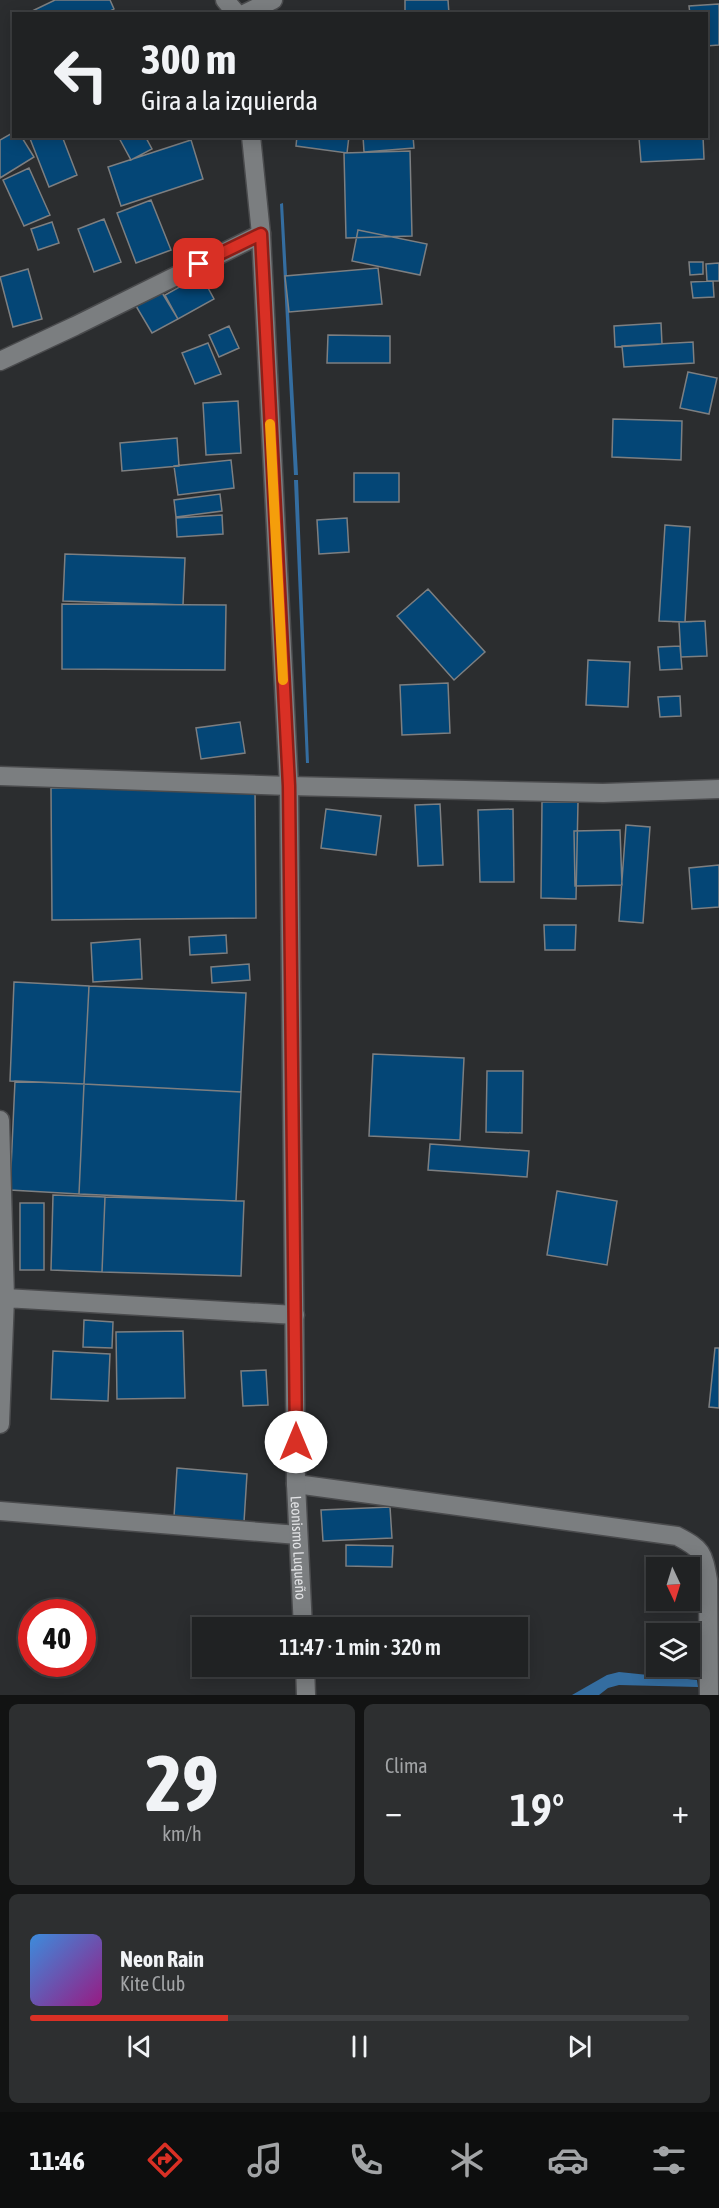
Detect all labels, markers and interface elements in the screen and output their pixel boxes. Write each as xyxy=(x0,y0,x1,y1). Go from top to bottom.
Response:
text: 300 m xyxy=(141,35,236,83)
icon: left xyxy=(42,36,120,114)
text: Gira a la izquierda xyxy=(141,85,318,116)
pin xyxy=(173,238,224,289)
icon: arrive xyxy=(182,247,215,280)
position arrow xyxy=(264,1410,328,1474)
street label: Leonismo Luqueño xyxy=(288,1495,310,1600)
north arrow xyxy=(646,1557,700,1611)
map controls xyxy=(646,1557,700,1677)
speed limit sign: 40 xyxy=(18,1599,96,1677)
button: layers xyxy=(646,1623,700,1677)
text: 11:47 · 1 min · 320 m xyxy=(279,1634,441,1660)
text: 29 xyxy=(145,1738,219,1828)
text: Clima xyxy=(385,1754,428,1777)
text: 19° xyxy=(510,1784,564,1836)
text: − xyxy=(385,1792,402,1830)
text: + xyxy=(672,1792,689,1830)
text: km/h xyxy=(162,1822,202,1845)
text: Neon Rain xyxy=(120,1946,204,1972)
text: Kite Club xyxy=(120,1972,185,1995)
icon: previous xyxy=(123,2030,156,2063)
icon: pause xyxy=(343,2030,376,2063)
icon: next xyxy=(563,2030,596,2063)
icon: directions xyxy=(144,2139,186,2181)
icon: music xyxy=(244,2139,286,2181)
icon: phone xyxy=(345,2139,387,2181)
icon: climate xyxy=(446,2139,488,2181)
icon: car xyxy=(547,2139,589,2181)
icon: filters xyxy=(648,2139,690,2181)
text: 11:46 xyxy=(29,2145,85,2176)

